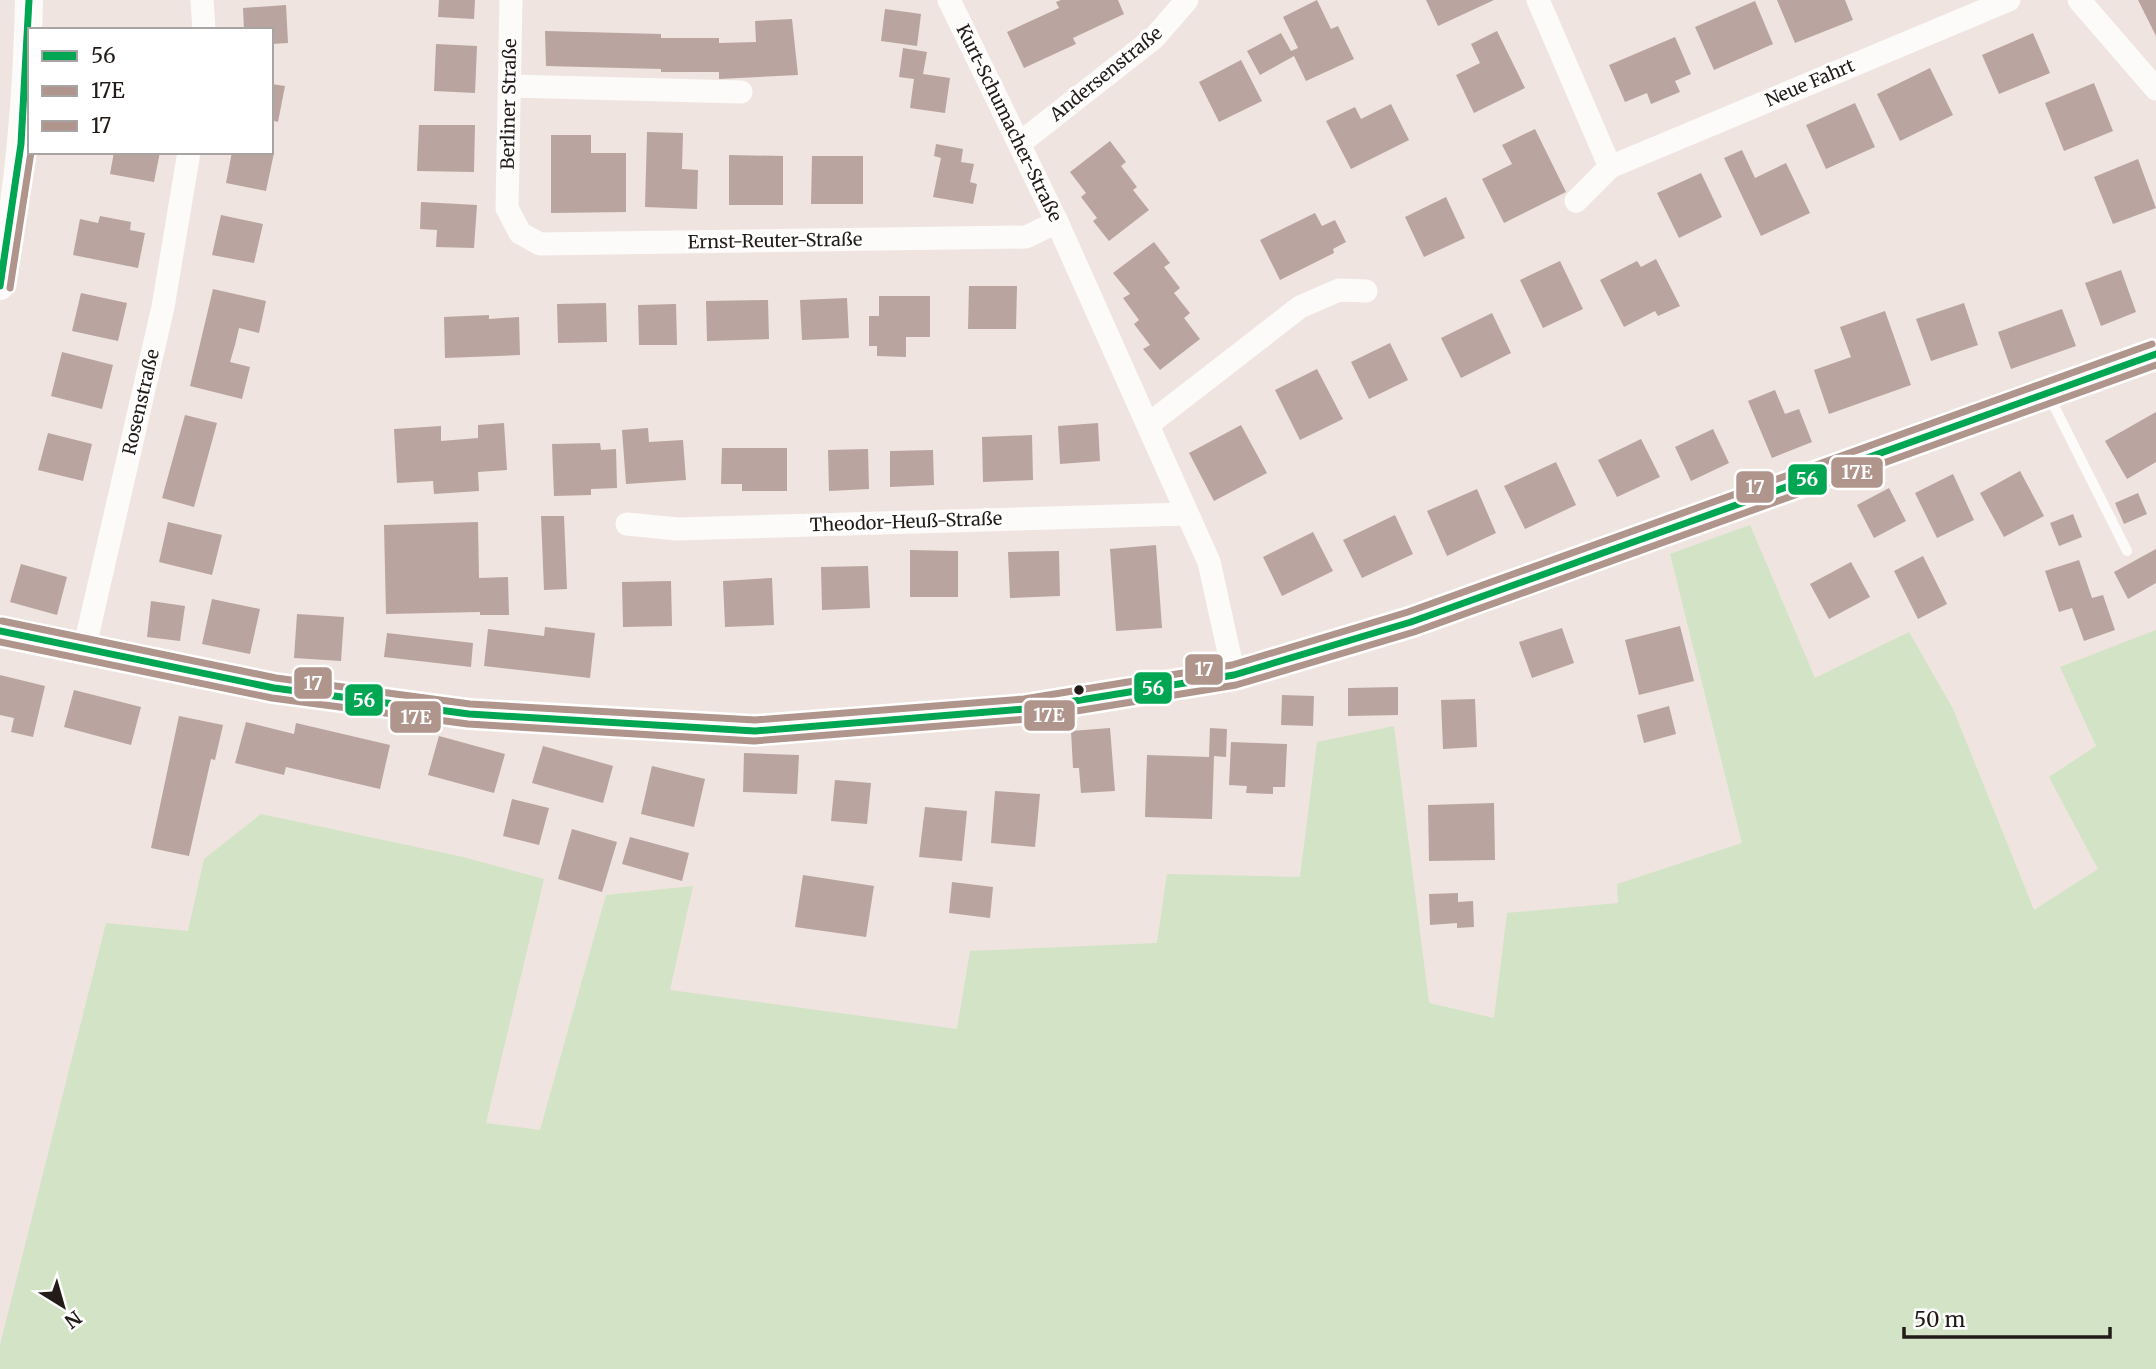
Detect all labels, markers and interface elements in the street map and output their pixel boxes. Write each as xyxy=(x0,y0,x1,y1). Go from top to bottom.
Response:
street label: Kurt-Schumacher-Straße xyxy=(952,20,1067,225)
street label: Andersenstraße xyxy=(1044,21,1167,127)
legend xyxy=(28,28,273,154)
street label: Berliner Straße xyxy=(496,38,521,170)
text: 56 xyxy=(91,42,116,69)
street label: Neue Fahrt xyxy=(1762,53,1858,112)
text: 17E xyxy=(91,77,125,104)
text: 17 xyxy=(91,112,111,139)
street label: Ernst-Reuter-Straße xyxy=(687,227,862,254)
street label: Rosenstraße xyxy=(117,347,164,457)
line badge: 17E xyxy=(1830,456,1884,489)
text: 17E xyxy=(1841,460,1873,484)
line badge: 56 xyxy=(1787,463,1828,496)
text: 56 xyxy=(1796,467,1818,491)
line badge: 17 xyxy=(1735,470,1775,504)
text: 17 xyxy=(1745,475,1765,499)
street label: Theodor-Heuß-Straße xyxy=(809,507,1002,536)
line badge: 17 xyxy=(1184,653,1224,686)
text: 17 xyxy=(1194,657,1214,681)
line badge: 17 xyxy=(293,666,333,700)
text: 17 xyxy=(303,671,323,695)
line badge: 56 xyxy=(1133,671,1173,705)
text: 56 xyxy=(1142,676,1164,700)
line badge: 56 xyxy=(344,683,384,717)
unlabelled marker xyxy=(1072,683,1086,697)
text: 56 xyxy=(353,688,375,712)
line badge: 17E xyxy=(1023,699,1076,732)
line badge: 17E xyxy=(389,700,442,734)
text: 17E xyxy=(1033,703,1065,727)
text: 17E xyxy=(400,705,432,729)
north arrow xyxy=(28,1271,98,1341)
scale bar xyxy=(1904,1296,2110,1340)
text: N xyxy=(60,1305,86,1334)
text: 50 m xyxy=(1914,1306,1965,1333)

